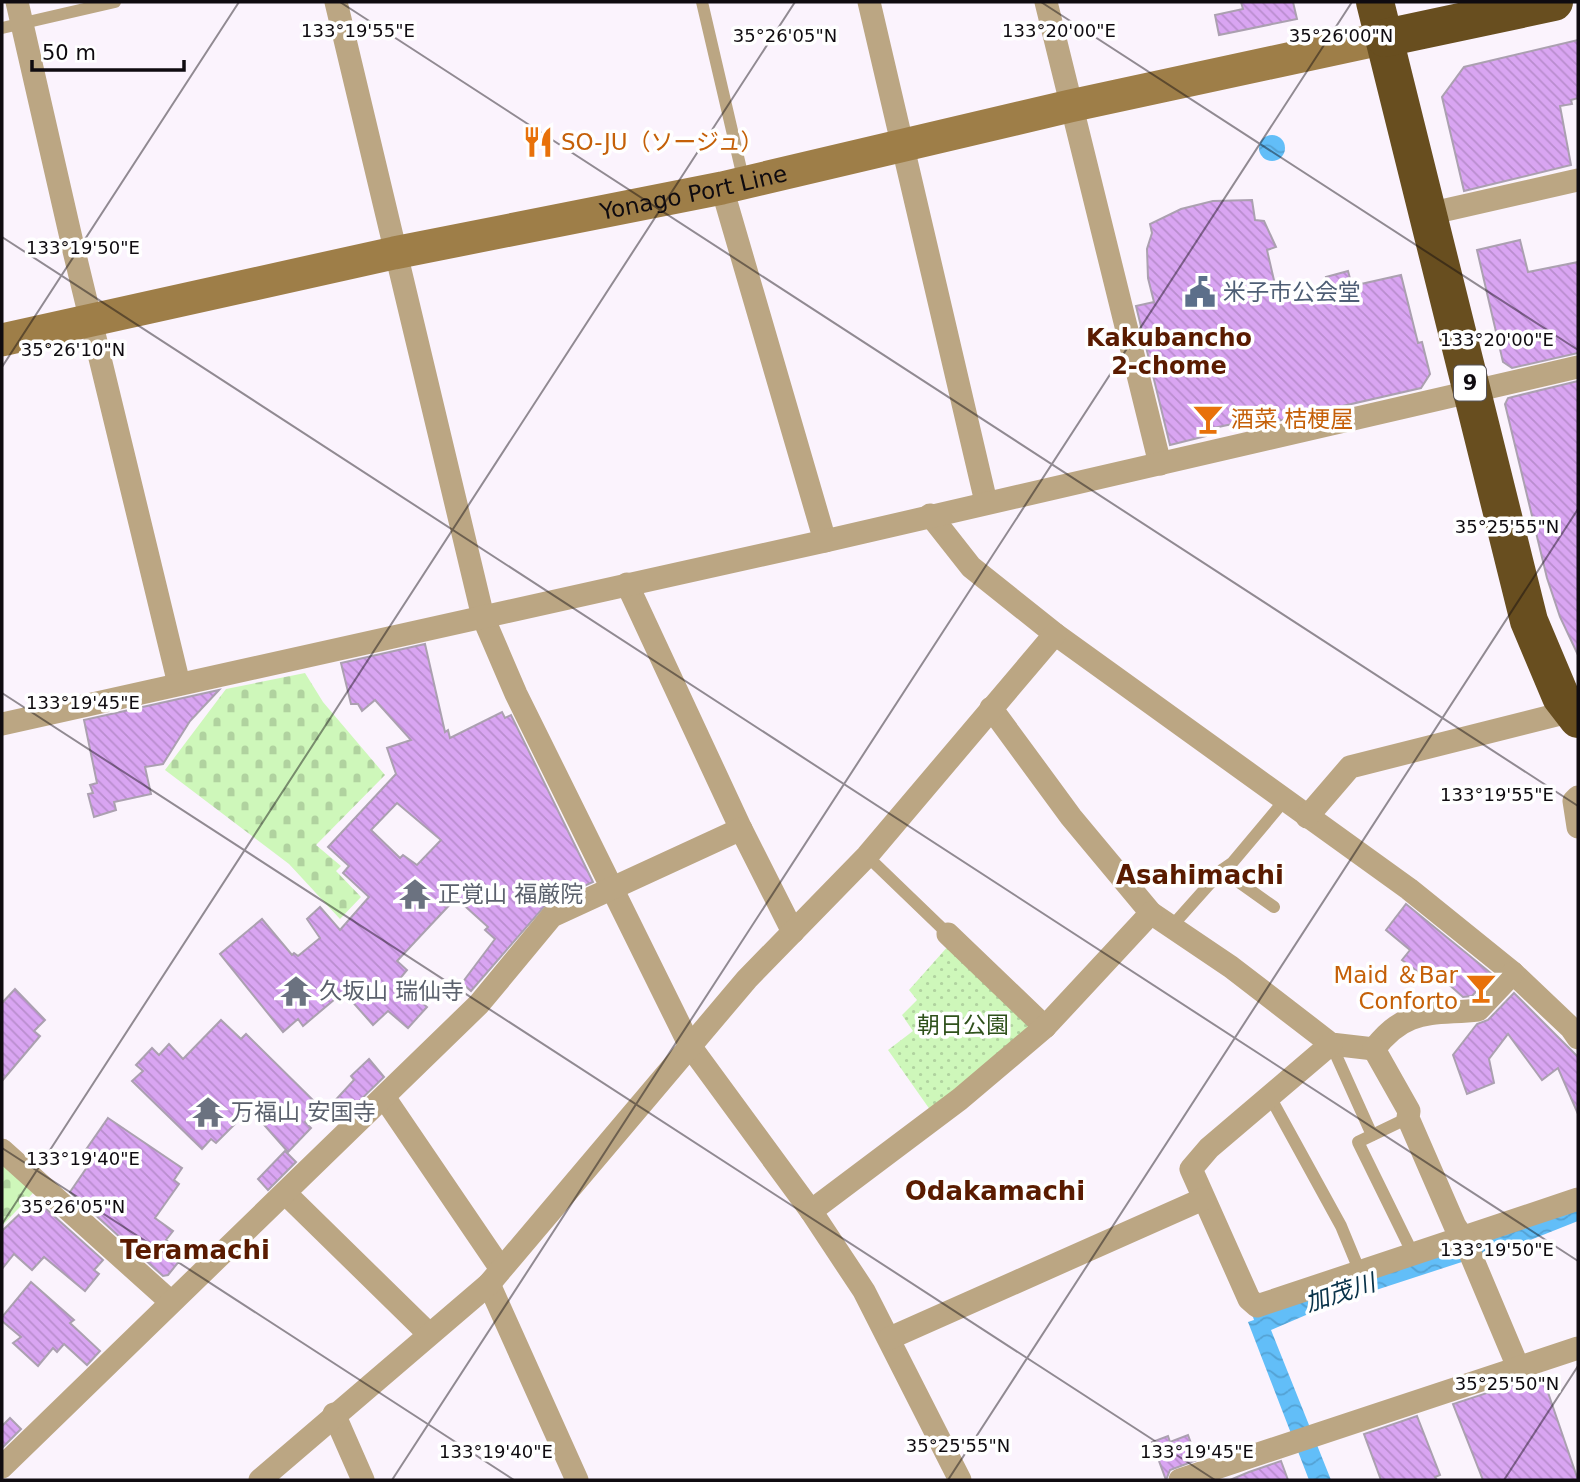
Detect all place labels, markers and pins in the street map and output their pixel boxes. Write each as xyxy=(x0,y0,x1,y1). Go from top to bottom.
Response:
restaurant icon: SO-JU（ソージュ） xyxy=(521,125,555,159)
place label: SO-JU（ソージュ） xyxy=(561,129,763,155)
public building icon: 米子市公会堂 xyxy=(1183,275,1217,309)
place label: 米子市公会堂 xyxy=(1223,279,1361,305)
bar icon: 酒菜 桔梗屋 xyxy=(1191,402,1225,436)
place label: 酒菜 桔梗屋 xyxy=(1231,406,1353,432)
temple icon: 正覚山 福厳院 xyxy=(398,877,432,911)
place label: 正覚山 福厳院 xyxy=(438,881,583,907)
place label: Maid ＆Bar Conforto xyxy=(1333,962,1459,1014)
bar icon: Maid ＆Bar Conforto xyxy=(1464,971,1498,1005)
temple icon: 久坂山 瑞仙寺 xyxy=(279,974,313,1008)
place label: 久坂山 瑞仙寺 xyxy=(319,978,464,1004)
temple icon: 万福山 安国寺 xyxy=(191,1095,225,1129)
place label: 万福山 安国寺 xyxy=(231,1099,376,1125)

